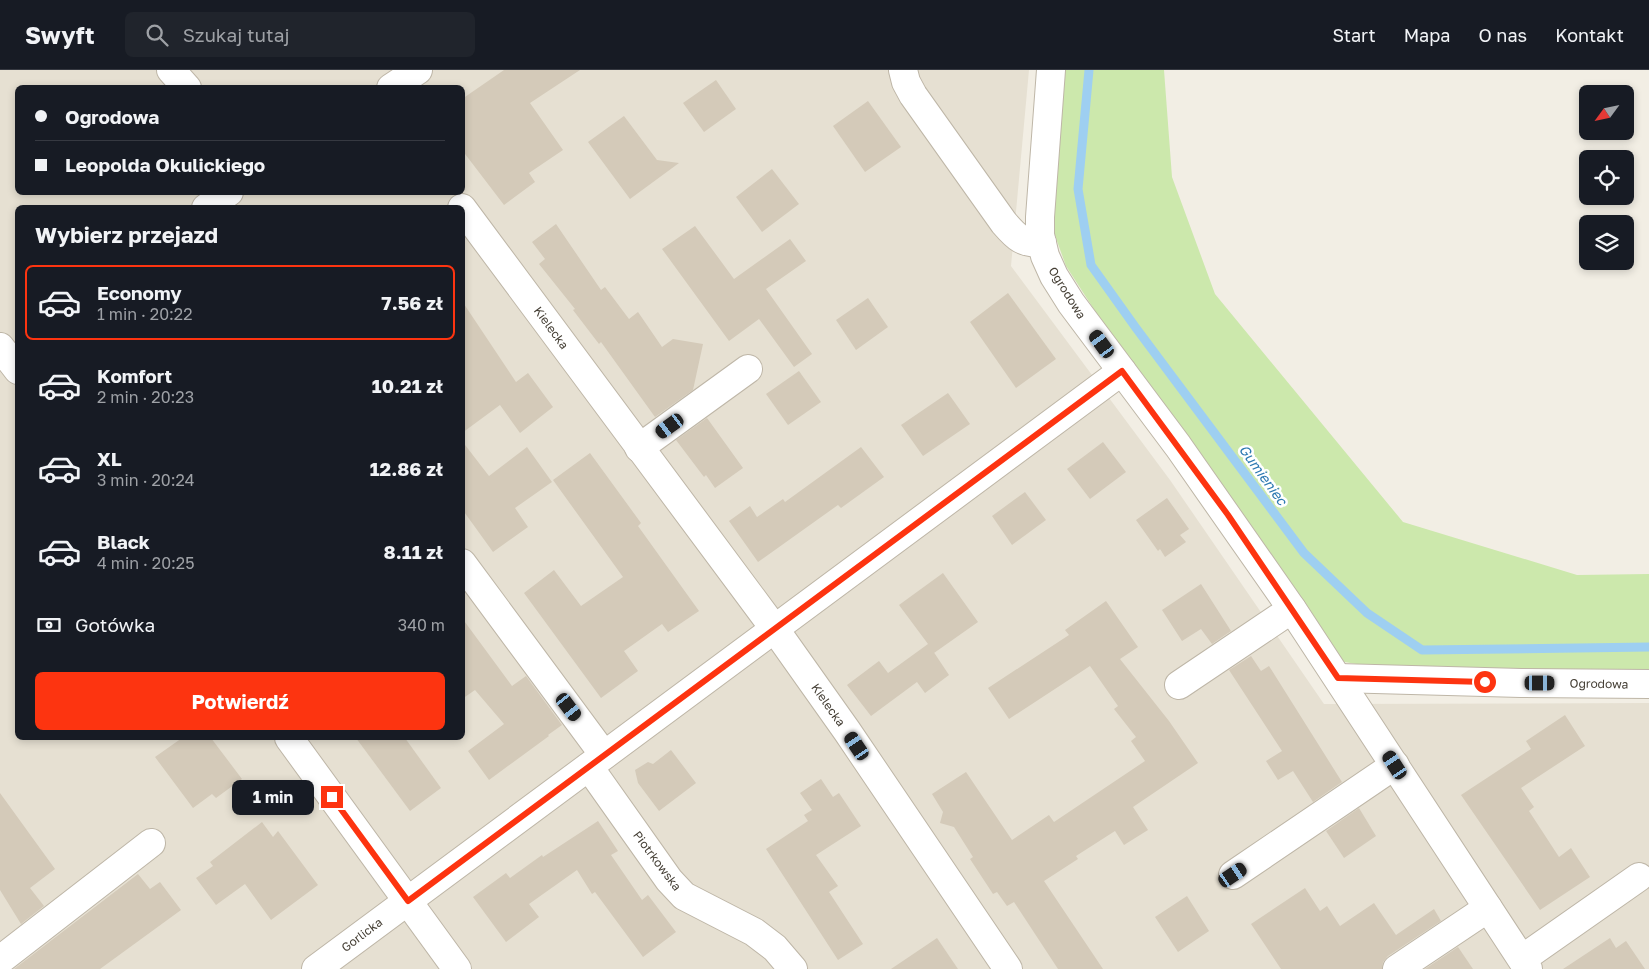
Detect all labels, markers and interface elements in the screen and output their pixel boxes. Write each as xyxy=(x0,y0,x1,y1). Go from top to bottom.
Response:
search box xyxy=(125,12,475,57)
text: Swyft xyxy=(25,20,95,49)
icon: search xyxy=(143,21,171,49)
text: Szukaj tutaj xyxy=(183,23,290,46)
text: Start xyxy=(1333,24,1376,46)
text: Mapa xyxy=(1404,24,1451,46)
text: O nas xyxy=(1479,24,1527,46)
text: Kontakt xyxy=(1555,24,1624,46)
north arrow xyxy=(1579,85,1634,140)
map controls xyxy=(1579,85,1634,270)
text: Ogrodowa xyxy=(65,105,159,128)
button: locate xyxy=(1579,150,1634,205)
text: Leopolda Okulickiego xyxy=(65,153,265,176)
button: layers xyxy=(1579,215,1634,270)
text: Wybierz przejazd xyxy=(35,221,218,248)
street label: Ogrodowa xyxy=(1045,264,1089,322)
icon: car xyxy=(37,280,82,325)
text: Economy xyxy=(97,281,182,304)
text: 7.56 zł xyxy=(381,291,443,314)
street label: Kielecka xyxy=(531,303,572,352)
text: 1 min · 20:22 xyxy=(97,304,192,324)
car xyxy=(1087,327,1116,361)
icon: car xyxy=(37,363,82,408)
text: Komfort xyxy=(97,364,172,387)
text: 10.21 zł xyxy=(372,374,443,397)
text: 2 min · 20:23 xyxy=(97,387,194,407)
car xyxy=(653,411,686,441)
water label: Gumieniec xyxy=(1236,441,1292,509)
icon: car xyxy=(37,446,82,491)
text: XL xyxy=(97,447,122,470)
text: 12.86 zł xyxy=(370,457,443,480)
text: 3 min · 20:24 xyxy=(97,470,195,490)
icon: car xyxy=(37,529,82,574)
text: Black xyxy=(97,530,150,553)
text: 8.11 zł xyxy=(384,540,443,563)
text: 4 min · 20:25 xyxy=(97,553,194,573)
icon: cash xyxy=(35,611,63,639)
text: Gotówka xyxy=(75,613,155,636)
text: 340 m xyxy=(398,615,445,635)
route start xyxy=(1474,671,1496,693)
button: Potwierdź xyxy=(35,672,445,730)
street label: Ogrodowa xyxy=(1570,675,1629,692)
car xyxy=(1525,676,1555,691)
street label: Kielecka xyxy=(808,680,849,729)
car xyxy=(553,691,584,723)
car xyxy=(842,729,871,763)
car xyxy=(1380,748,1409,782)
callout: 1 min xyxy=(232,780,314,814)
route end xyxy=(321,786,343,808)
text: 1 min xyxy=(253,787,293,807)
street label: Piotrkowska xyxy=(630,828,685,894)
car xyxy=(1216,860,1249,890)
street label: Gorlicka xyxy=(338,914,385,955)

